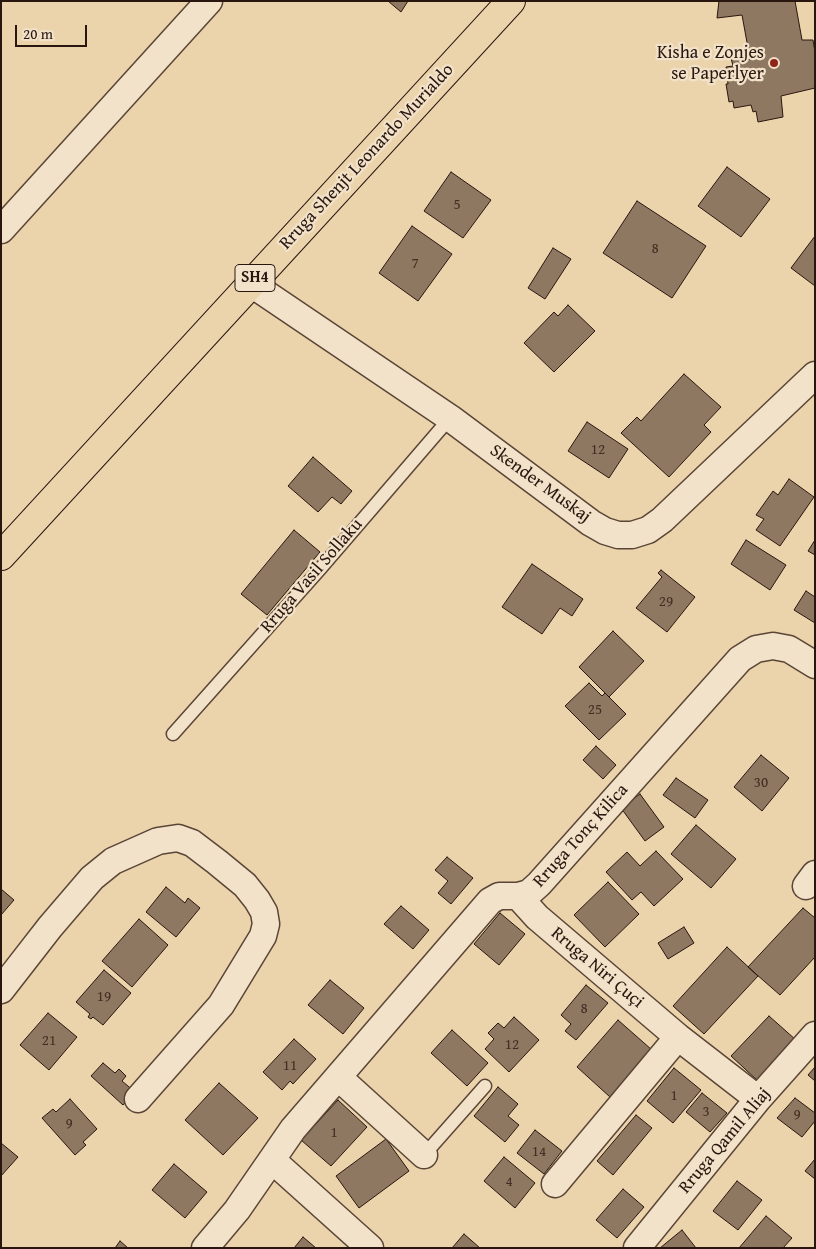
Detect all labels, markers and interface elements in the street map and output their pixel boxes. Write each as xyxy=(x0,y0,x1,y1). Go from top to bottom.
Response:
scale bar xyxy=(18,15,90,47)
text: 20 m xyxy=(23,23,53,44)
place label: Kisha e Zonjes se Paperlyer xyxy=(657,42,764,84)
marker: Kisha e Zonjes se Paperlyer xyxy=(768,57,780,69)
street label: Rruga Shenjt Leonardo Murialdo xyxy=(275,60,459,254)
house number: 5 xyxy=(453,196,461,214)
house number: 8 xyxy=(651,240,659,258)
house number: 7 xyxy=(411,255,419,273)
road number: SH4 xyxy=(235,264,275,292)
street label: Skender Muskaj xyxy=(485,440,595,528)
house number: 12 xyxy=(591,441,605,459)
street label: Rruga Vasil Sollaku xyxy=(256,514,368,638)
house number: 29 xyxy=(659,593,673,611)
house number: 25 xyxy=(588,701,602,719)
house number: 30 xyxy=(754,774,768,792)
street label: Rruga Tonç Kilica xyxy=(529,780,633,892)
street label: Rruga Niri Çuçi xyxy=(546,923,648,1013)
house number: 19 xyxy=(97,988,111,1006)
house number: 8 xyxy=(580,1000,588,1018)
house number: 21 xyxy=(42,1032,56,1050)
house number: 12 xyxy=(505,1036,519,1054)
house number: 11 xyxy=(283,1057,297,1075)
street label: Rruga Qamil Aliaj xyxy=(674,1084,776,1198)
house number: 1 xyxy=(670,1087,678,1105)
house number: 3 xyxy=(702,1103,710,1121)
house number: 9 xyxy=(793,1106,801,1124)
house number: 9 xyxy=(65,1115,73,1133)
house number: 1 xyxy=(330,1124,338,1142)
house number: 14 xyxy=(532,1143,546,1161)
house number: 4 xyxy=(505,1173,513,1191)

